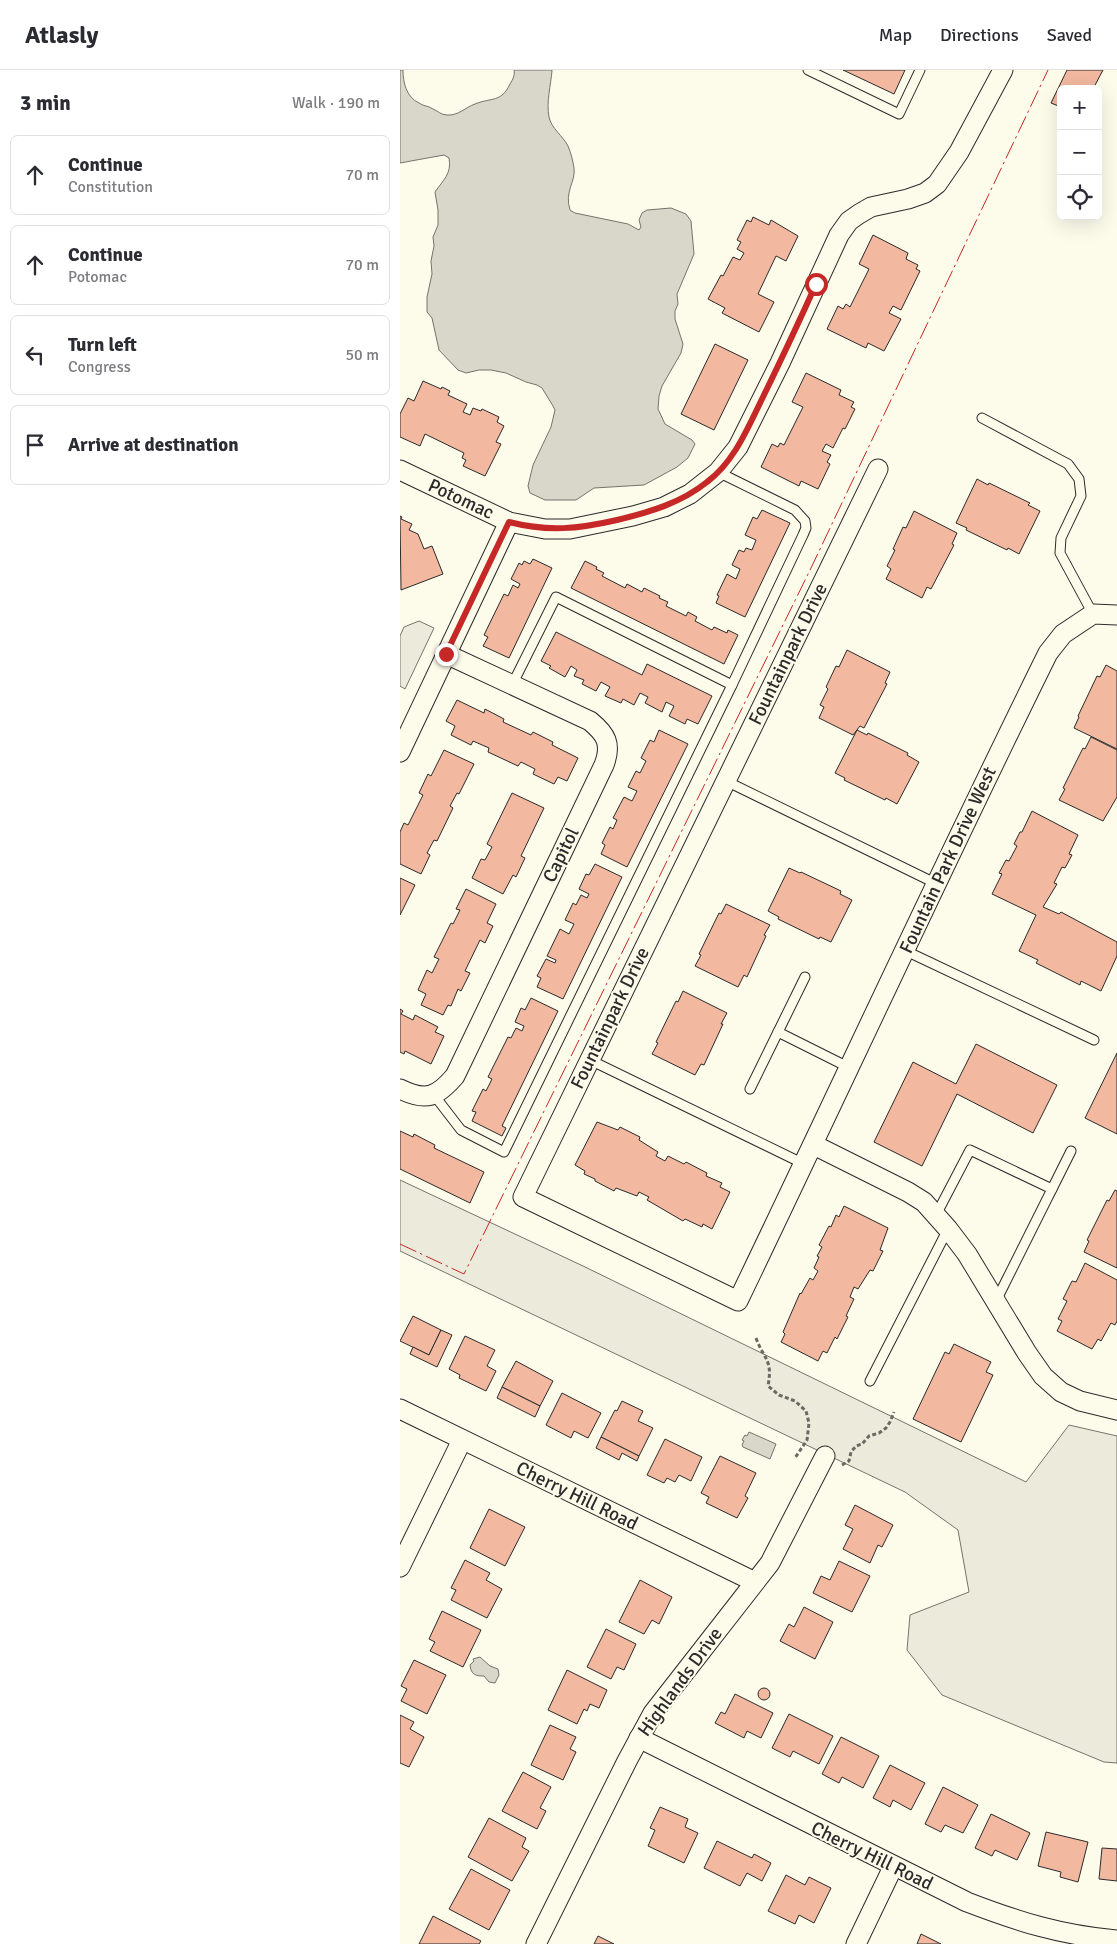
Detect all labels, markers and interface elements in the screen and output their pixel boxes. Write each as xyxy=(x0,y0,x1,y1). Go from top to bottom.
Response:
text: Atlasly xyxy=(25,20,98,50)
text: Map xyxy=(879,24,912,46)
text: Directions xyxy=(940,24,1019,46)
text: Saved xyxy=(1047,24,1092,46)
map controls xyxy=(1057,85,1102,220)
button: + xyxy=(1057,85,1102,130)
text: 3 min xyxy=(20,90,71,116)
text: Walk · 190 m xyxy=(292,93,380,113)
button: − xyxy=(1057,130,1102,175)
text: Continue xyxy=(68,153,143,177)
icon: ahead xyxy=(21,161,49,189)
text: 70 m xyxy=(345,165,379,185)
button: locate xyxy=(1057,175,1102,220)
text: Constitution xyxy=(68,177,153,197)
text: Continue xyxy=(68,243,143,267)
icon: ahead xyxy=(21,251,49,279)
text: 70 m xyxy=(345,255,379,275)
text: Potomac xyxy=(68,267,127,287)
route start xyxy=(805,273,828,296)
text: Turn left xyxy=(68,333,137,357)
icon: left xyxy=(21,341,49,369)
text: 50 m xyxy=(345,345,379,365)
text: Congress xyxy=(68,357,131,377)
icon: arrive xyxy=(21,431,49,459)
text: Arrive at destination xyxy=(68,433,239,457)
street label: Potomac xyxy=(424,473,498,525)
street label: Fountainpark Drive xyxy=(743,579,833,729)
route end xyxy=(435,643,458,666)
street label: Fountain Park Drive West xyxy=(894,763,1002,957)
street label: Capitol xyxy=(537,824,585,886)
street label: Fountainpark Drive xyxy=(565,943,655,1093)
street label: Cherry Hill Road xyxy=(512,1456,642,1536)
street label: Highlands Drive xyxy=(632,1623,728,1741)
street label: Cherry Hill Road xyxy=(807,1816,937,1896)

